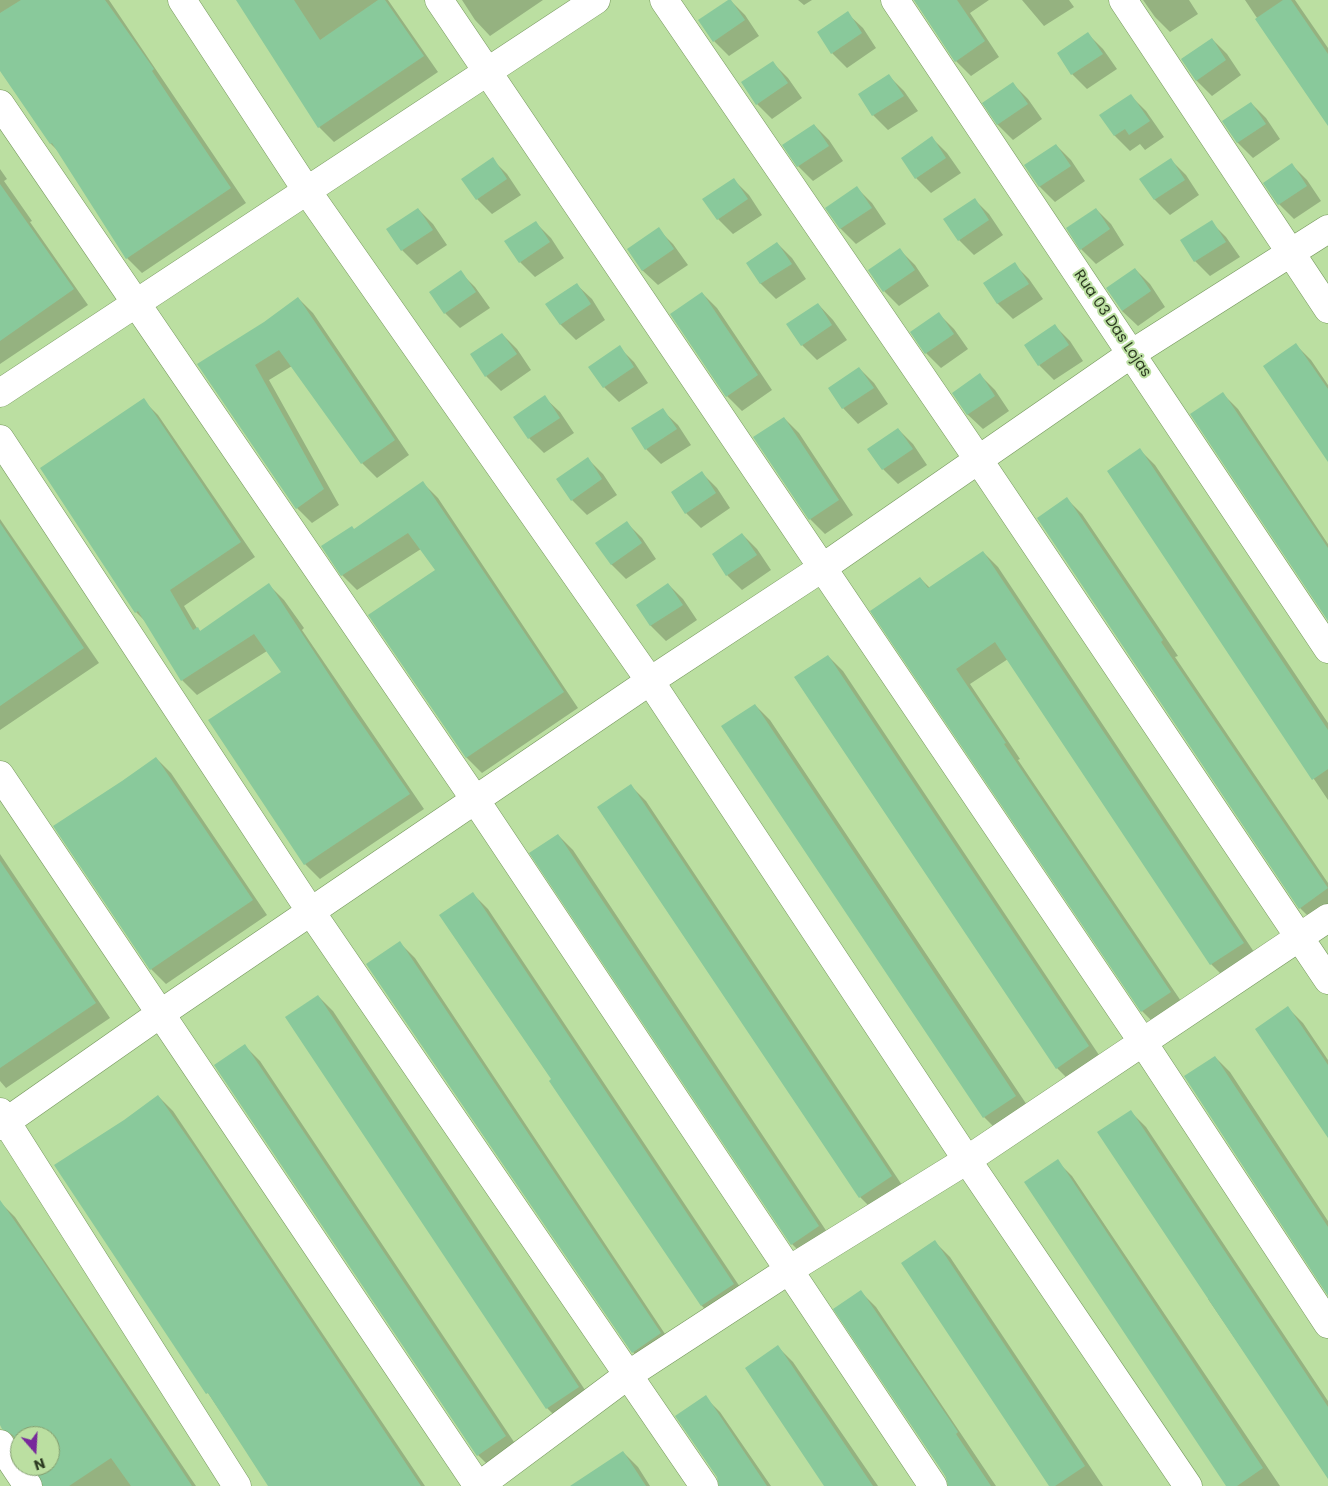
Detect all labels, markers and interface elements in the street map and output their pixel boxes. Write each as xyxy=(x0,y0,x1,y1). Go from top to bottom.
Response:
street label: Rua 03 Das Lojas xyxy=(1069,267,1155,381)
north arrow xyxy=(10,1426,60,1476)
text: N xyxy=(31,1453,48,1475)

